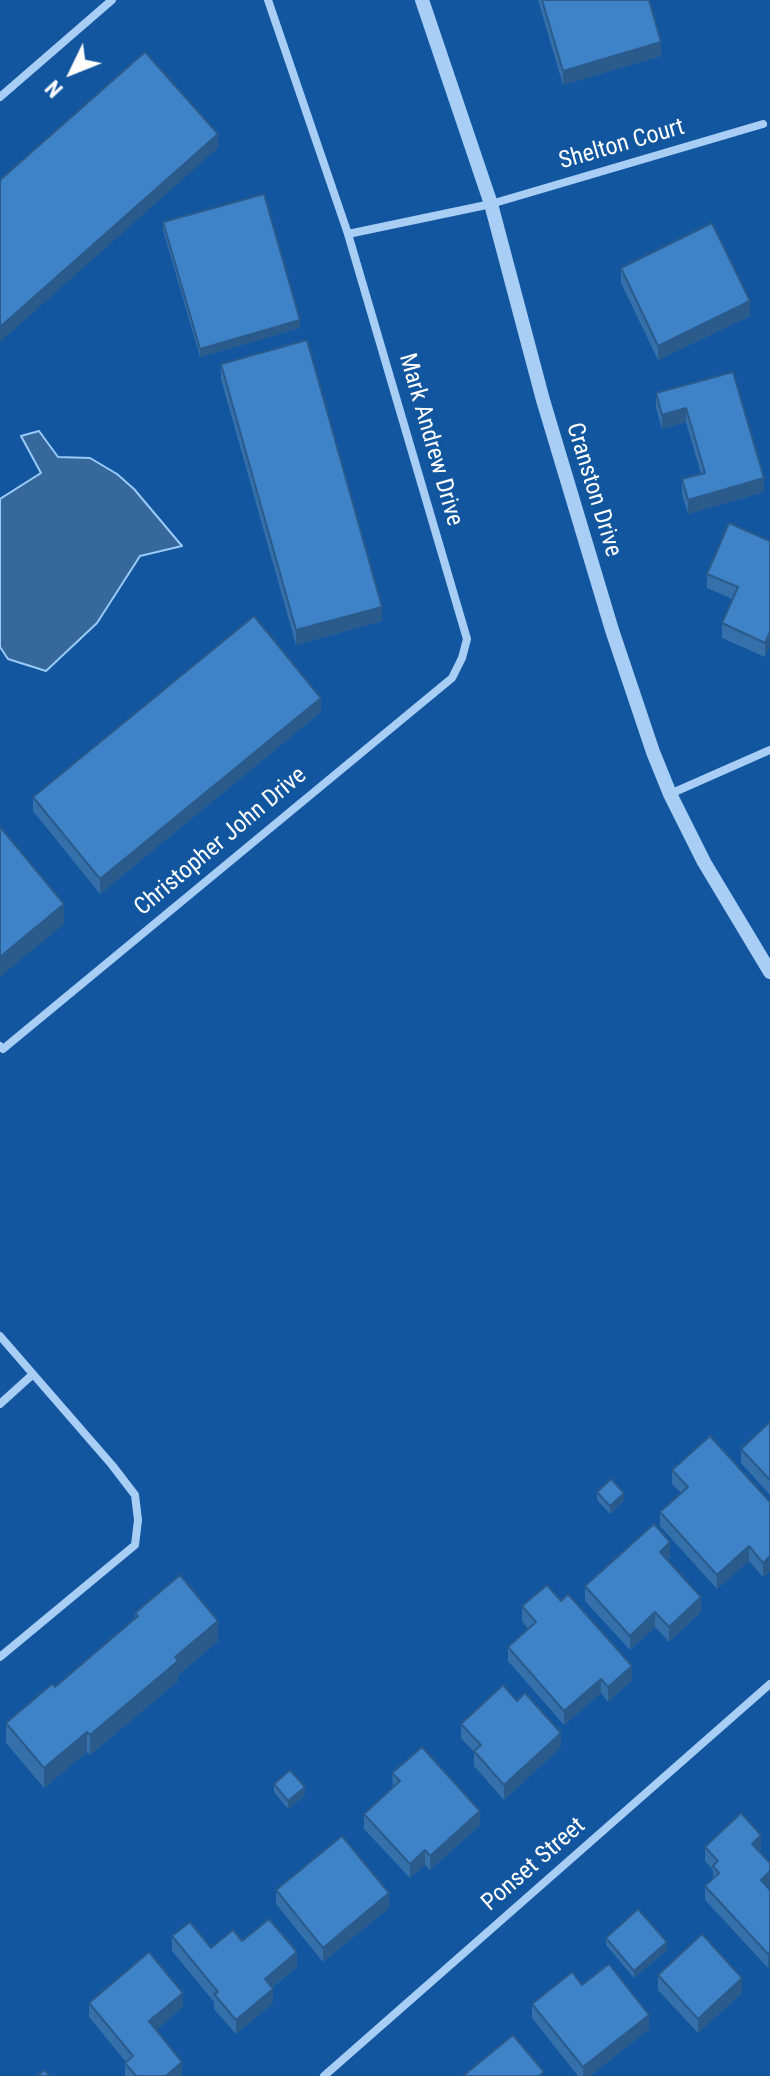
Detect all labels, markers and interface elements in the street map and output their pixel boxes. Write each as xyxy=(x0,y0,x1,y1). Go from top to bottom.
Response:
north arrow xyxy=(32,32,112,112)
text: N xyxy=(40,75,68,102)
street label: Shelton Court xyxy=(556,113,688,177)
street label: Mark Andrew Drive xyxy=(392,350,468,530)
street label: Cranston Drive xyxy=(559,420,627,560)
street label: Christopher John Drive xyxy=(129,762,313,922)
street label: Ponset Street xyxy=(476,1812,592,1918)

